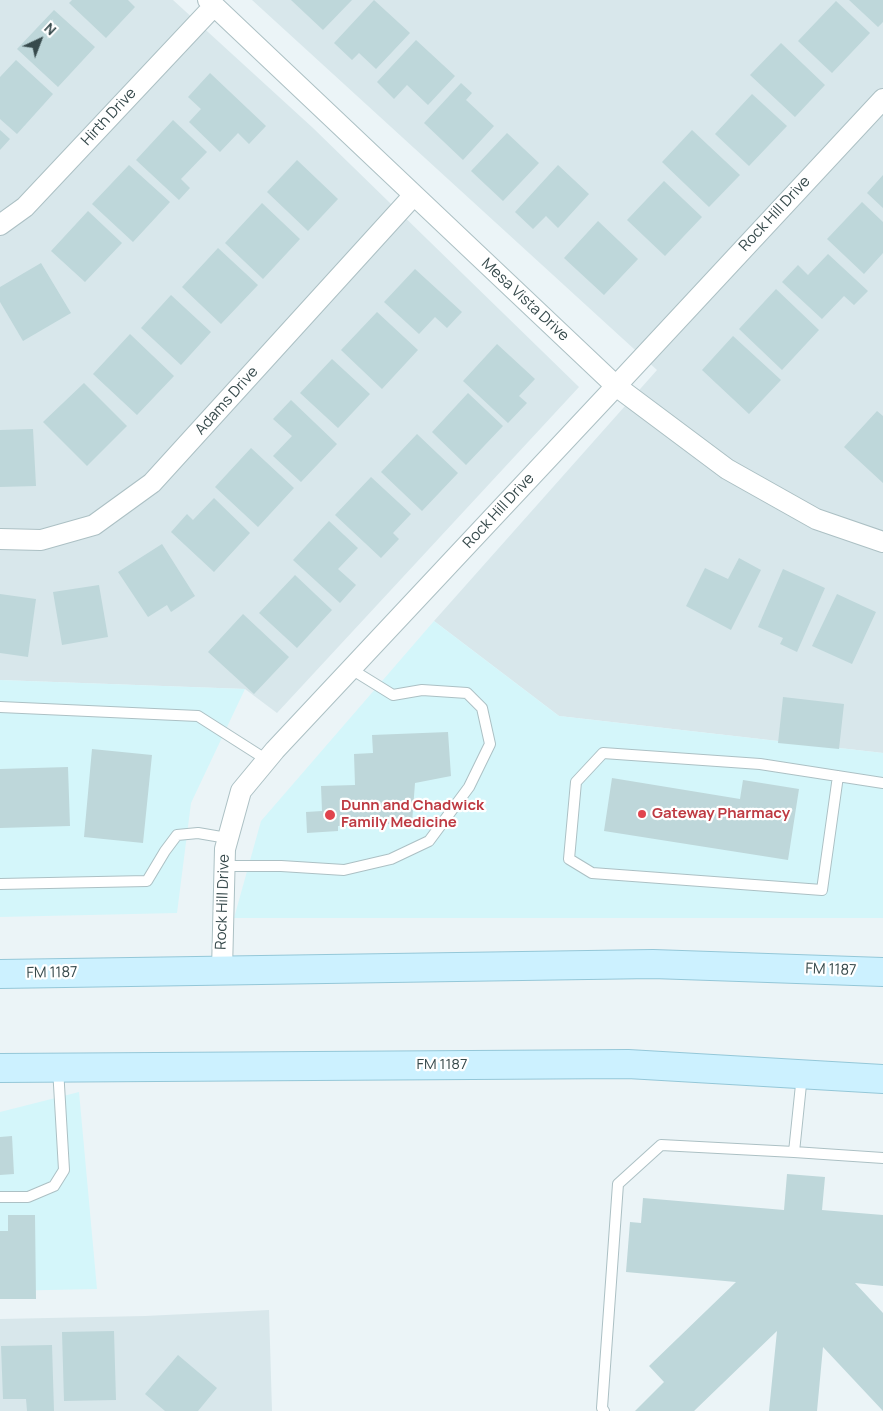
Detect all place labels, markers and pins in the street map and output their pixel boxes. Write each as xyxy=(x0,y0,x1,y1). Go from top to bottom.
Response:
place label: Dunn and Chadwick Family Medicine xyxy=(341,797,484,832)
place label: Gateway Pharmacy xyxy=(652,805,790,823)
marker: Dunn and Chadwick Family Medicine xyxy=(323,808,337,822)
marker: Gateway Pharmacy xyxy=(636,808,648,820)

